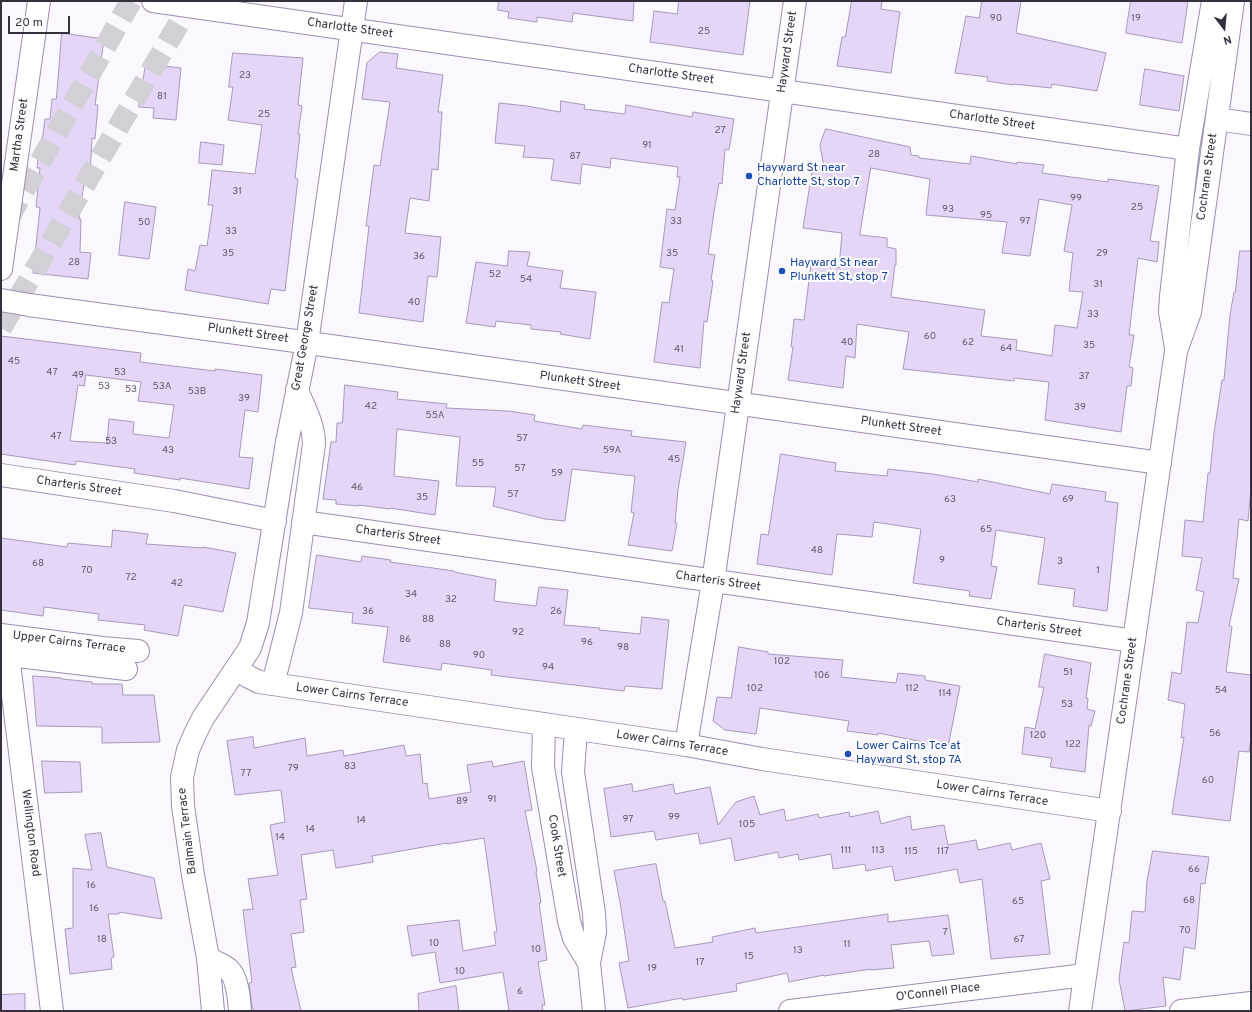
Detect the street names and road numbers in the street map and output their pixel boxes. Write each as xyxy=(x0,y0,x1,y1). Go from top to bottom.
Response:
street label: Hayward Street xyxy=(775,10,801,94)
street label: Charlotte Street xyxy=(306,16,394,42)
street label: Charlotte Street xyxy=(627,62,715,88)
street label: Martha Street xyxy=(8,97,32,173)
street label: Charlotte Street xyxy=(948,108,1036,134)
street label: Cochrane Street xyxy=(1195,133,1221,221)
street label: Great George Street xyxy=(290,284,322,392)
street label: Plunkett Street xyxy=(207,321,289,347)
street label: Hayward Street xyxy=(729,331,755,415)
street label: Plunkett Street xyxy=(539,369,621,395)
street label: Plunkett Street xyxy=(860,414,942,440)
street label: Charteris Street xyxy=(35,474,123,500)
street label: Charteris Street xyxy=(354,523,442,549)
street label: Charteris Street xyxy=(674,569,762,595)
street label: Charteris Street xyxy=(995,615,1083,641)
street label: Upper Cairns Terrace xyxy=(12,629,126,657)
street label: Cochrane Street xyxy=(1115,637,1141,725)
street label: Lower Cairns Terrace xyxy=(295,681,409,711)
street label: Lower Cairns Terrace xyxy=(615,728,729,760)
street label: Lower Cairns Terrace xyxy=(935,778,1049,810)
street label: Balmain Terrace xyxy=(176,787,200,875)
street label: Wellington Road xyxy=(18,789,42,877)
street label: Cook Street xyxy=(544,813,568,879)
street label: O'Connell Place xyxy=(895,981,981,1005)

